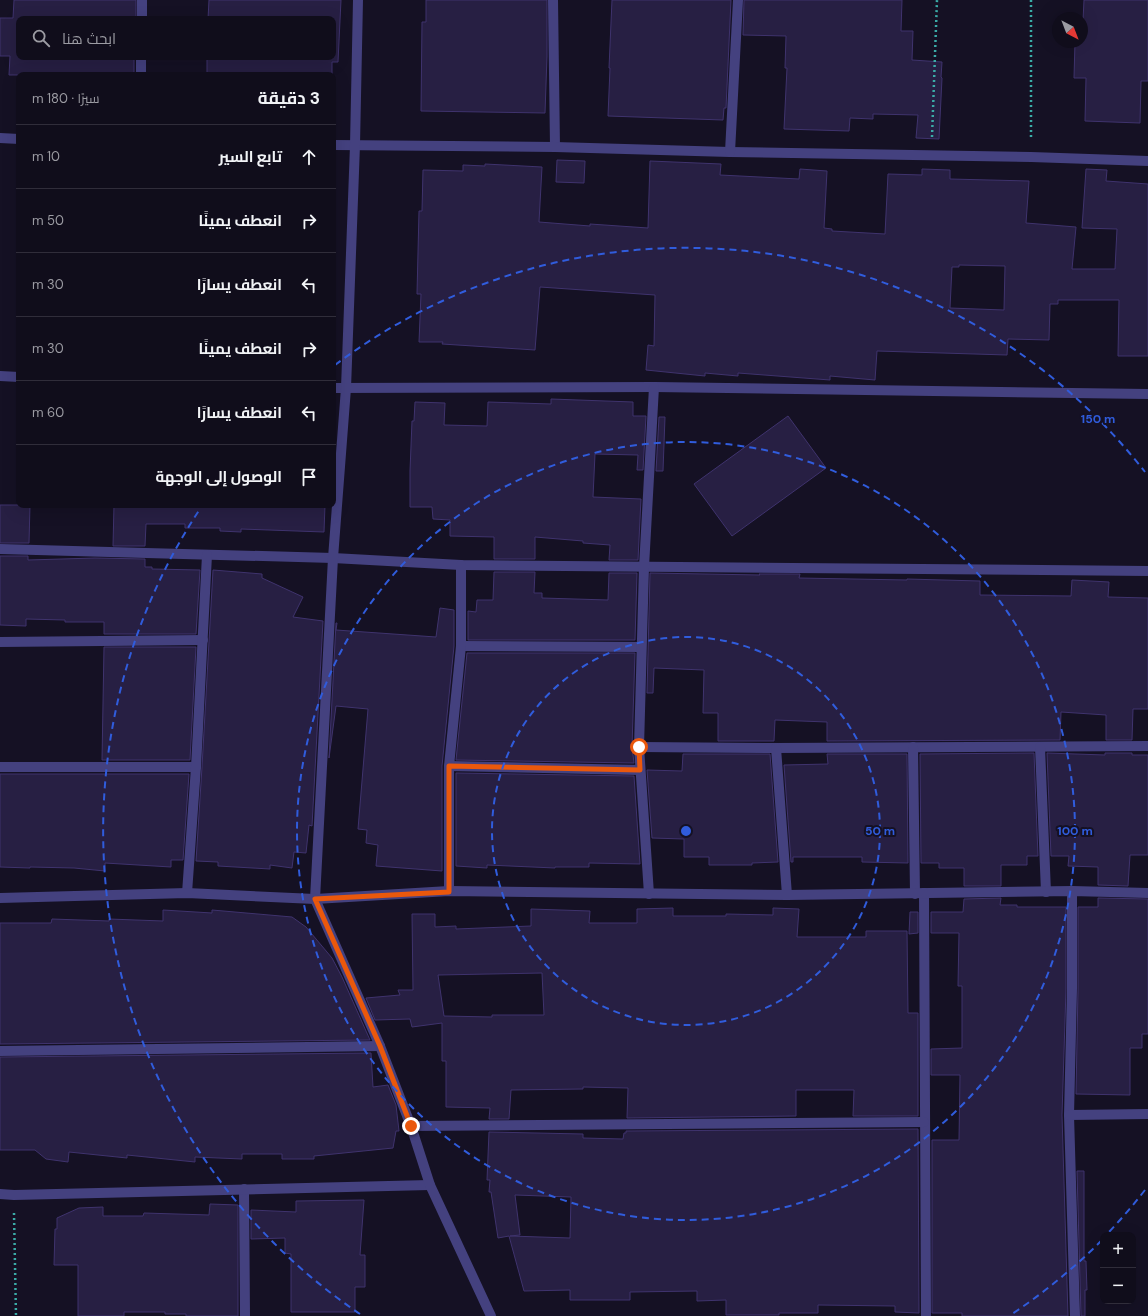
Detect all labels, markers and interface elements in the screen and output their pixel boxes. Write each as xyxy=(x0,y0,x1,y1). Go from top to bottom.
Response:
north arrow xyxy=(1052,12,1088,48)
search box xyxy=(16,16,336,60)
icon: search xyxy=(30,27,52,49)
text: ابحث هنا xyxy=(62,29,116,49)
text: 3 دقيقة xyxy=(258,87,320,109)
text: سيرًا · 180 m xyxy=(32,90,99,107)
icon: ahead xyxy=(298,146,320,168)
text: تابع السير xyxy=(219,147,282,167)
text: 10 m xyxy=(32,148,60,165)
icon: right xyxy=(298,210,320,232)
text: انعطف يمينًا xyxy=(199,211,282,231)
text: 50 m xyxy=(32,212,64,229)
icon: left xyxy=(298,274,320,296)
text: انعطف يسارًا xyxy=(197,275,282,295)
text: 30 m xyxy=(32,276,64,293)
icon: right xyxy=(298,338,320,360)
text: انعطف يمينًا xyxy=(199,339,282,359)
text: 30 m xyxy=(32,340,64,357)
icon: left xyxy=(298,402,320,424)
text: انعطف يسارًا xyxy=(197,403,282,423)
text: 60 m xyxy=(32,404,64,421)
text: 150 m xyxy=(1081,411,1115,427)
icon: arrive xyxy=(298,466,320,488)
text: الوصول إلى الوجهة xyxy=(155,467,282,487)
route start xyxy=(630,738,648,756)
text: 50 m xyxy=(865,823,895,839)
text: 100 m xyxy=(1057,823,1093,839)
centre of rings xyxy=(679,824,693,838)
route end xyxy=(402,1117,420,1135)
map controls xyxy=(1100,1232,1136,1304)
button: + xyxy=(1100,1232,1136,1268)
button: − xyxy=(1100,1268,1136,1304)

